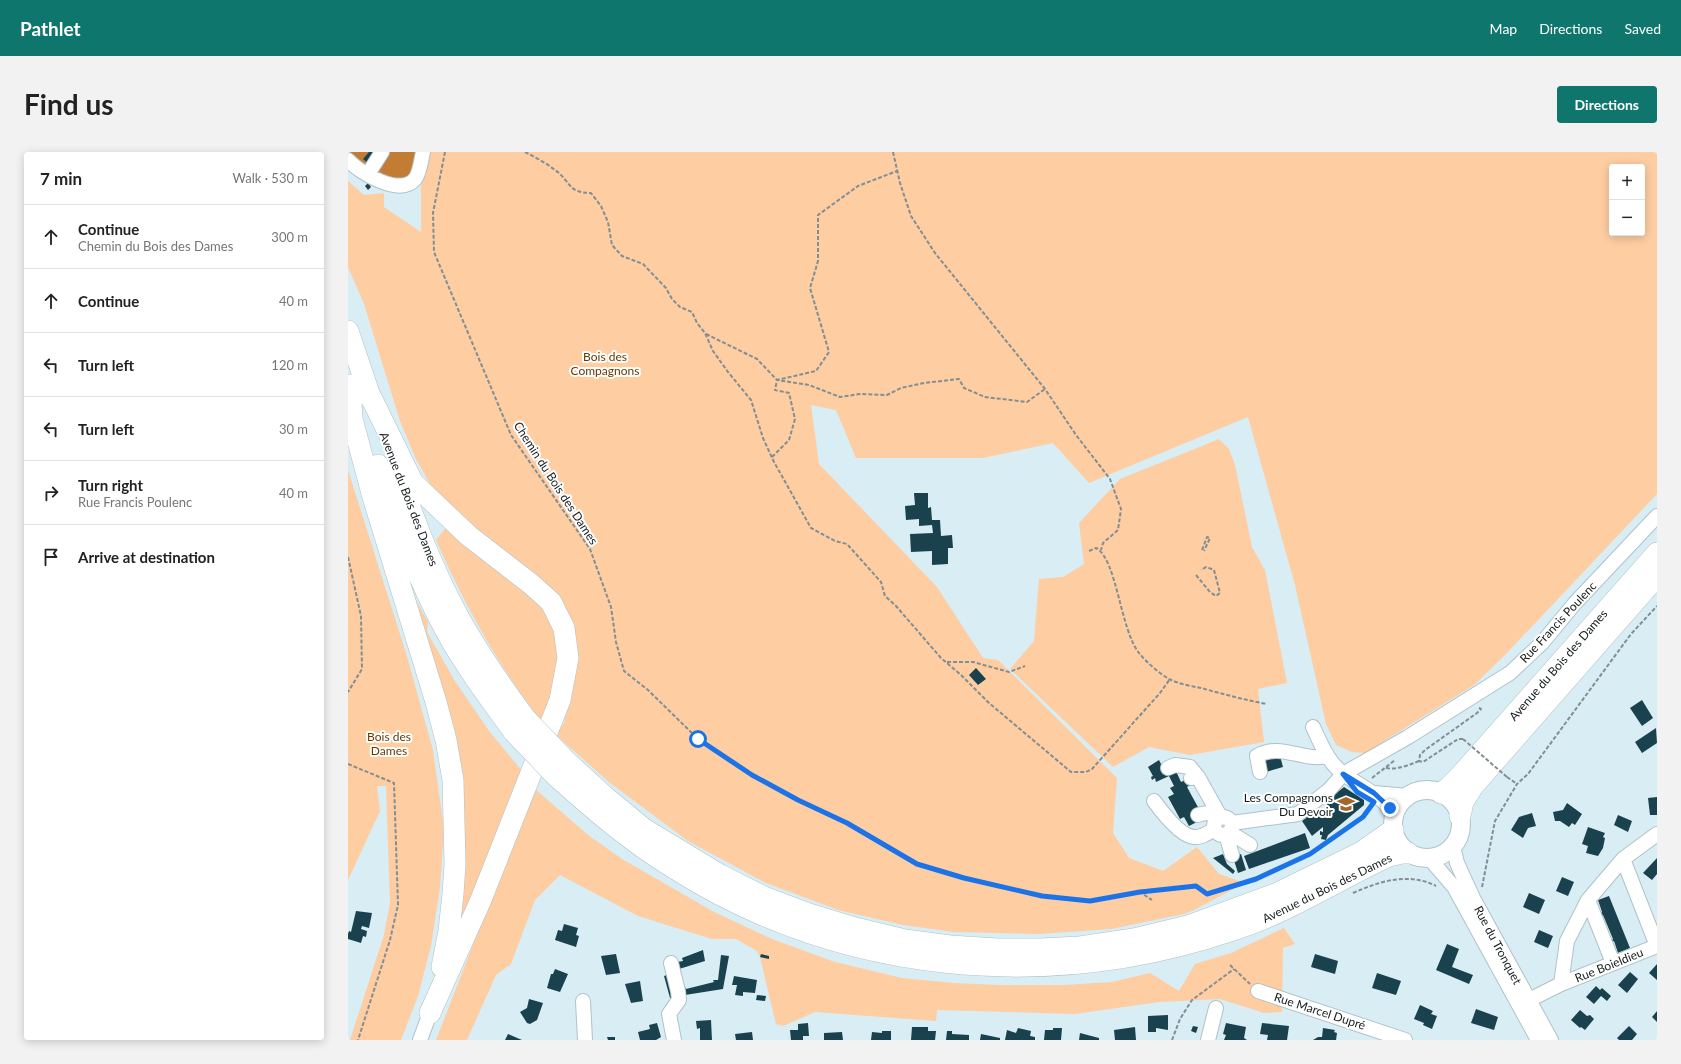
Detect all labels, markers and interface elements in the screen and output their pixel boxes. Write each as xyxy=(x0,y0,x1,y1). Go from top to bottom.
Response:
text: Pathlet xyxy=(20,17,81,40)
text: Map xyxy=(1490,20,1517,37)
text: Directions xyxy=(1539,20,1602,37)
text: Saved xyxy=(1624,20,1661,37)
button: Directions xyxy=(1557,86,1657,123)
text: Find us xyxy=(24,87,114,121)
map controls xyxy=(1609,164,1645,236)
button: + xyxy=(1609,164,1645,200)
text: 7 min xyxy=(40,168,82,189)
text: Walk · 530 m xyxy=(232,170,308,186)
button: − xyxy=(1609,200,1645,236)
text: Continue xyxy=(78,220,139,238)
icon: ahead xyxy=(40,226,62,248)
text: 300 m xyxy=(271,229,308,245)
text: Chemin du Bois des Dames xyxy=(78,238,233,254)
icon: ahead xyxy=(40,290,62,312)
text: Continue xyxy=(78,292,139,310)
text: 40 m xyxy=(279,293,308,309)
park label: Bois des Compagnons xyxy=(571,349,639,378)
icon: left xyxy=(40,354,62,376)
text: Turn left xyxy=(78,356,134,374)
text: 120 m xyxy=(271,357,308,373)
icon: left xyxy=(40,418,62,440)
street label: Chemin du Bois des Dames xyxy=(511,419,601,547)
text: Turn left xyxy=(78,420,134,438)
text: 30 m xyxy=(279,421,308,437)
street label: Avenue du Bois des Dames xyxy=(376,430,442,568)
text: Turn right xyxy=(78,476,143,494)
icon: right xyxy=(40,482,62,504)
text: 40 m xyxy=(279,485,308,501)
text: Rue Francis Poulenc xyxy=(78,494,192,510)
icon: arrive xyxy=(40,546,62,568)
text: Arrive at destination xyxy=(78,548,215,566)
street label: Rue Francis Poulenc xyxy=(1517,578,1600,666)
street label: Avenue du Bois des Dames xyxy=(1506,606,1610,724)
park label: Bois des Dames xyxy=(367,729,411,758)
route start xyxy=(689,730,707,748)
place label: Les Compagnons Du Devoir xyxy=(1244,790,1334,819)
school or university icon: Les Compagnons Du Devoir xyxy=(1336,794,1356,814)
route end xyxy=(1381,799,1399,817)
street label: Avenue du Bois des Dames xyxy=(1260,850,1394,926)
street label: Rue du Tronquet xyxy=(1471,903,1525,987)
street label: Rue Boieldieu xyxy=(1573,944,1645,986)
street label: Rue Marcel Dupré xyxy=(1272,989,1368,1033)

